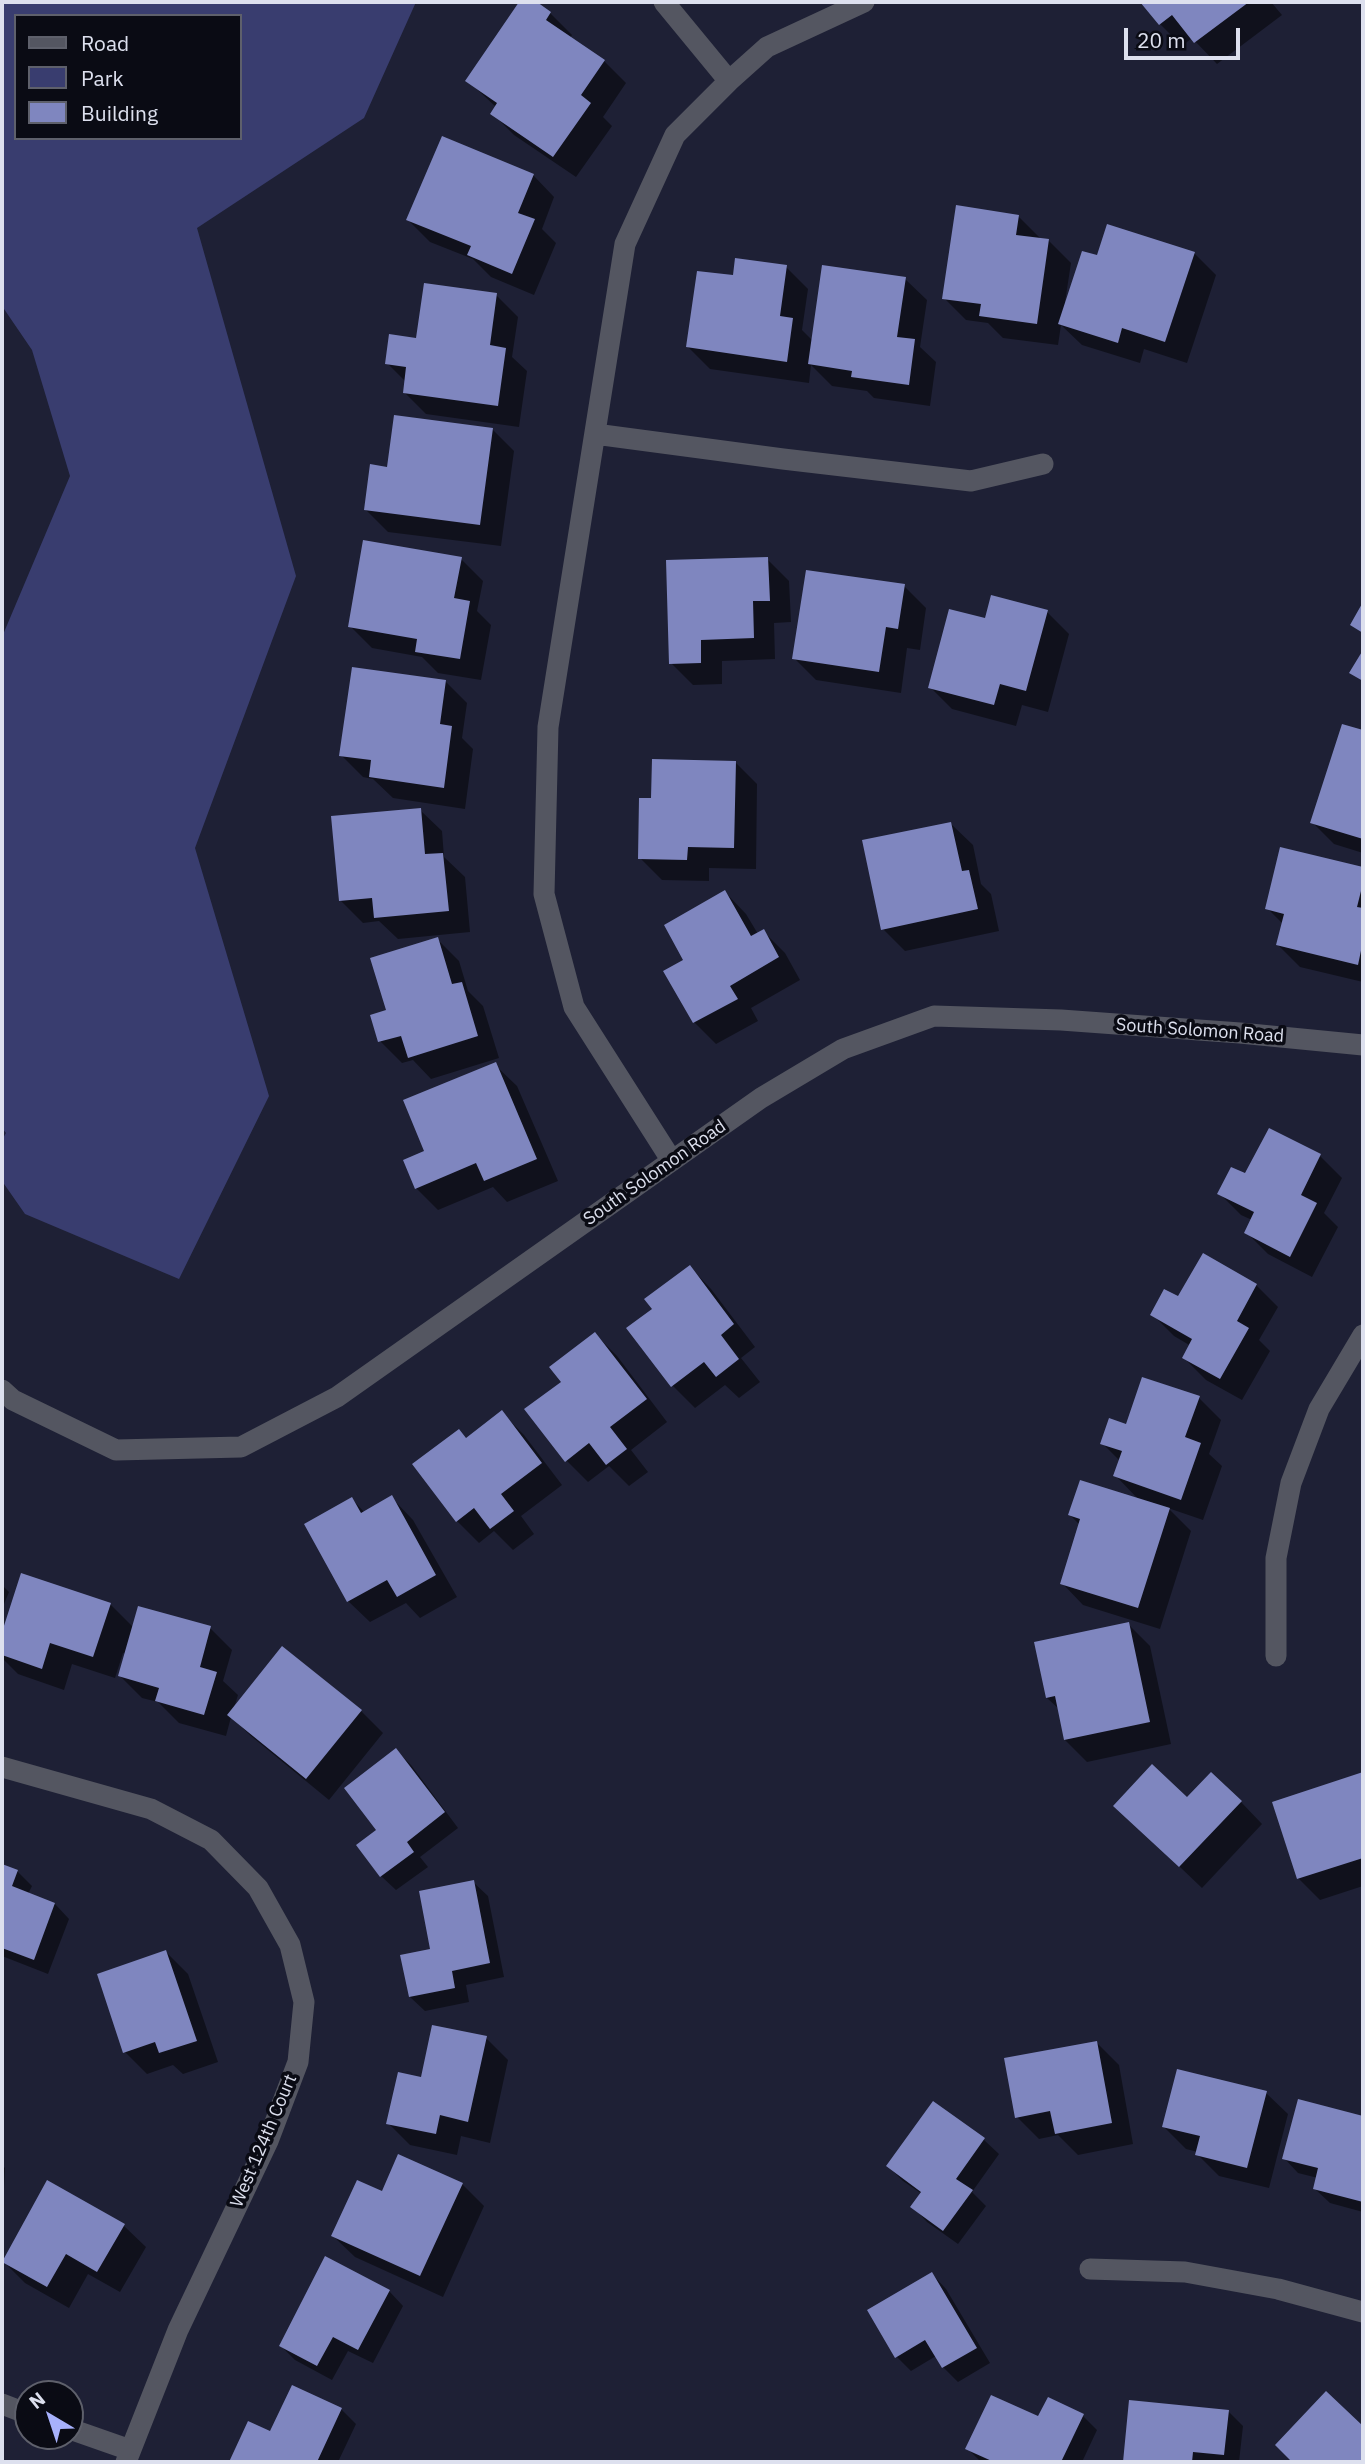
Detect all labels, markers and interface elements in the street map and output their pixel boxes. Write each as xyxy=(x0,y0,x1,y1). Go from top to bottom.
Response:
legend xyxy=(14,14,242,140)
scale bar xyxy=(1127,14,1242,58)
text: 20 m xyxy=(1137,26,1186,54)
text: Road xyxy=(81,29,129,57)
text: Park xyxy=(81,64,124,92)
text: Building xyxy=(81,99,158,127)
street label: South Solomon Road xyxy=(1115,1014,1285,1048)
street label: South Solomon Road xyxy=(580,1116,730,1230)
street label: West 124th Court xyxy=(226,2071,302,2211)
north arrow xyxy=(14,2380,84,2450)
text: N xyxy=(24,2387,50,2414)

